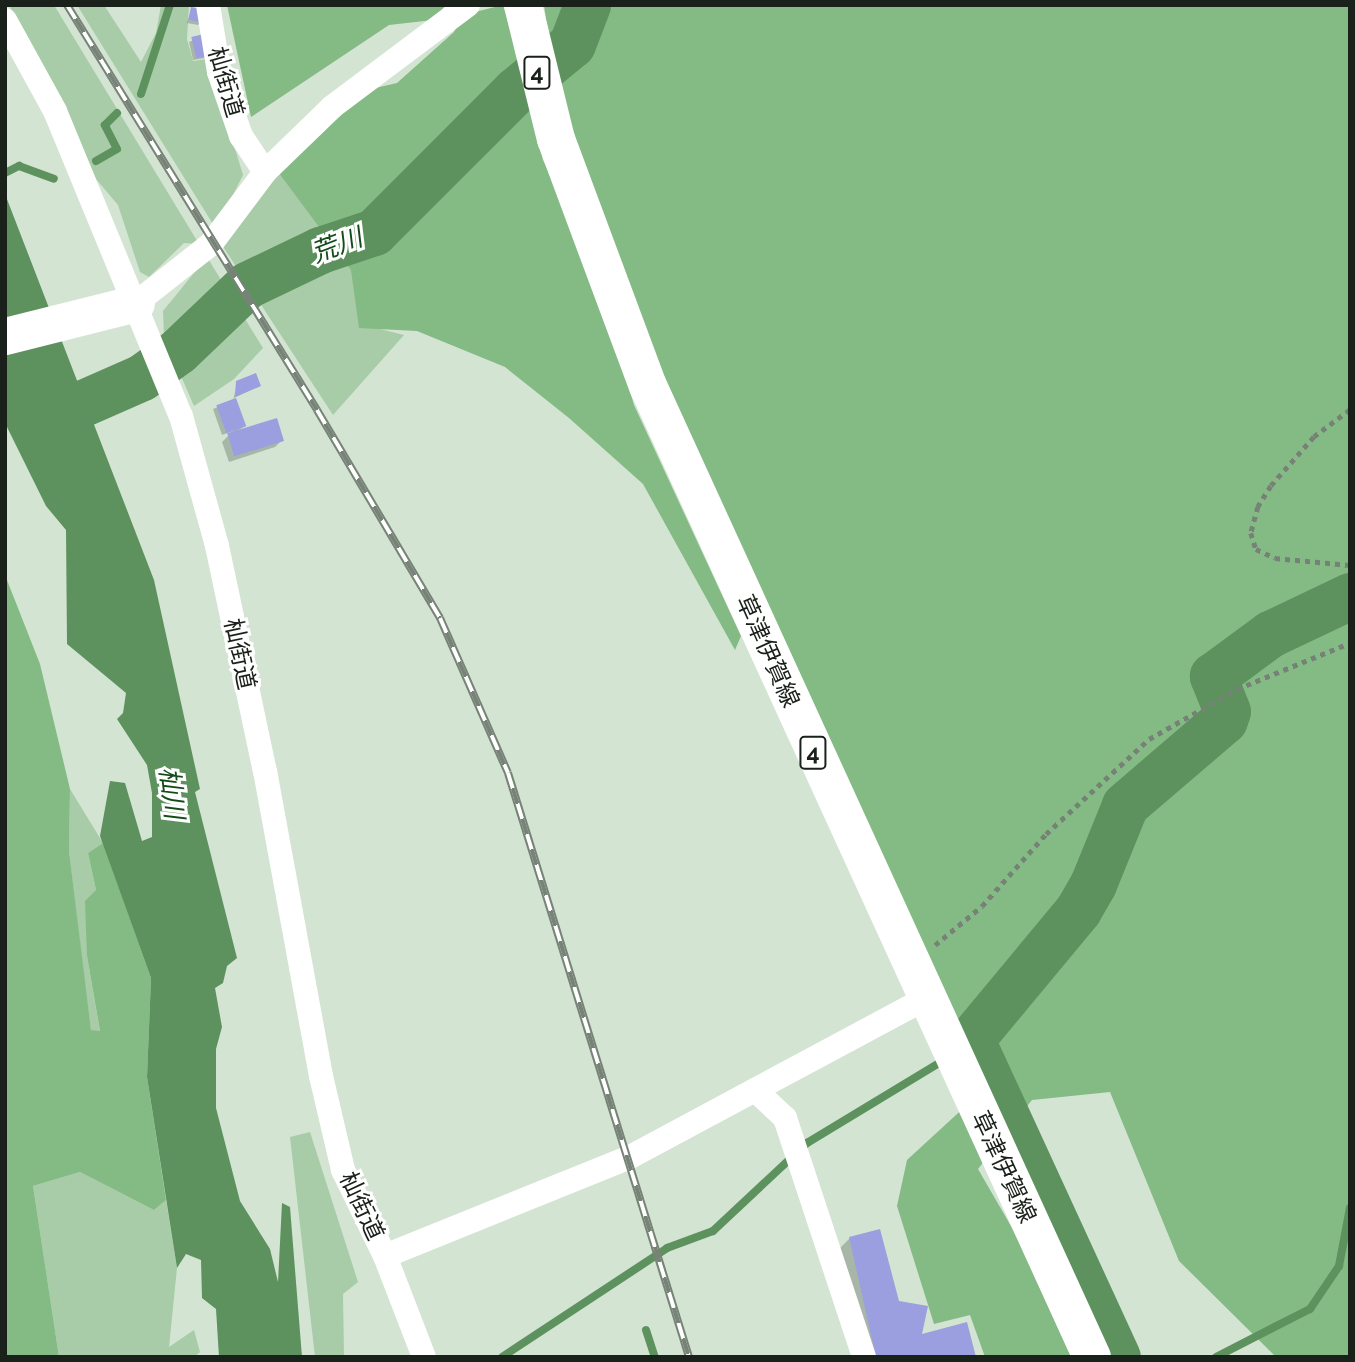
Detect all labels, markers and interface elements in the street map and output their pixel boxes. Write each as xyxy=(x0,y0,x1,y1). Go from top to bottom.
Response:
street label: 杣街道 xyxy=(202,43,250,121)
road number: 4 xyxy=(523,54,551,92)
water label: 荒川 xyxy=(307,222,367,270)
street label: 草津伊賀線 xyxy=(730,590,806,712)
street label: 杣街道 xyxy=(218,616,262,692)
road number: 4 xyxy=(799,734,827,772)
water label: 杣川 xyxy=(152,765,190,821)
street label: 草津伊賀線 xyxy=(966,1107,1042,1227)
street label: 杣街道 xyxy=(334,1167,390,1245)

